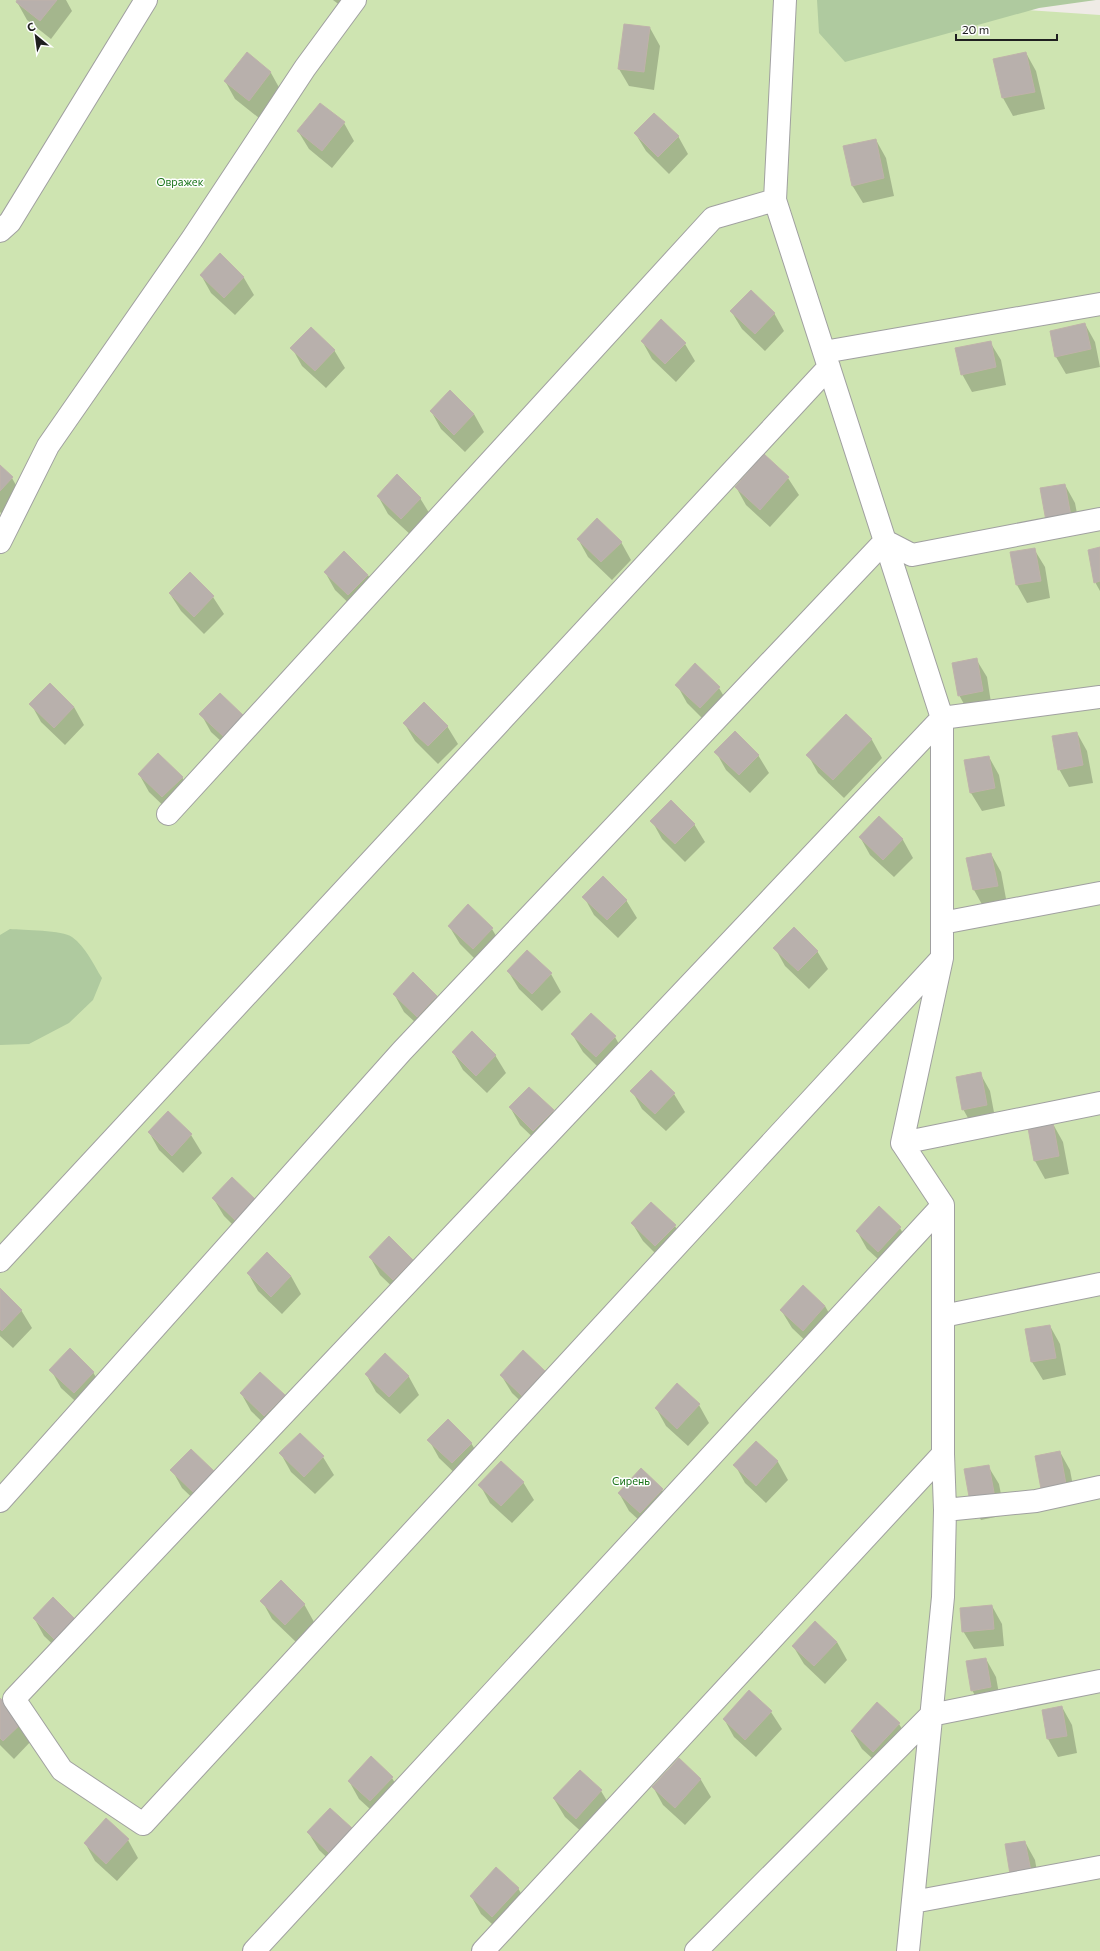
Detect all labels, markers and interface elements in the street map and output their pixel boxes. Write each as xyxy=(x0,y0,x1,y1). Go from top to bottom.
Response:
north arrow xyxy=(16,16,56,56)
scale bar xyxy=(956,16,1057,42)
text: С xyxy=(24,19,38,34)
text: 20 m xyxy=(962,22,989,36)
park label: Овражек xyxy=(156,175,204,188)
park label: Сирень xyxy=(612,1474,650,1487)

